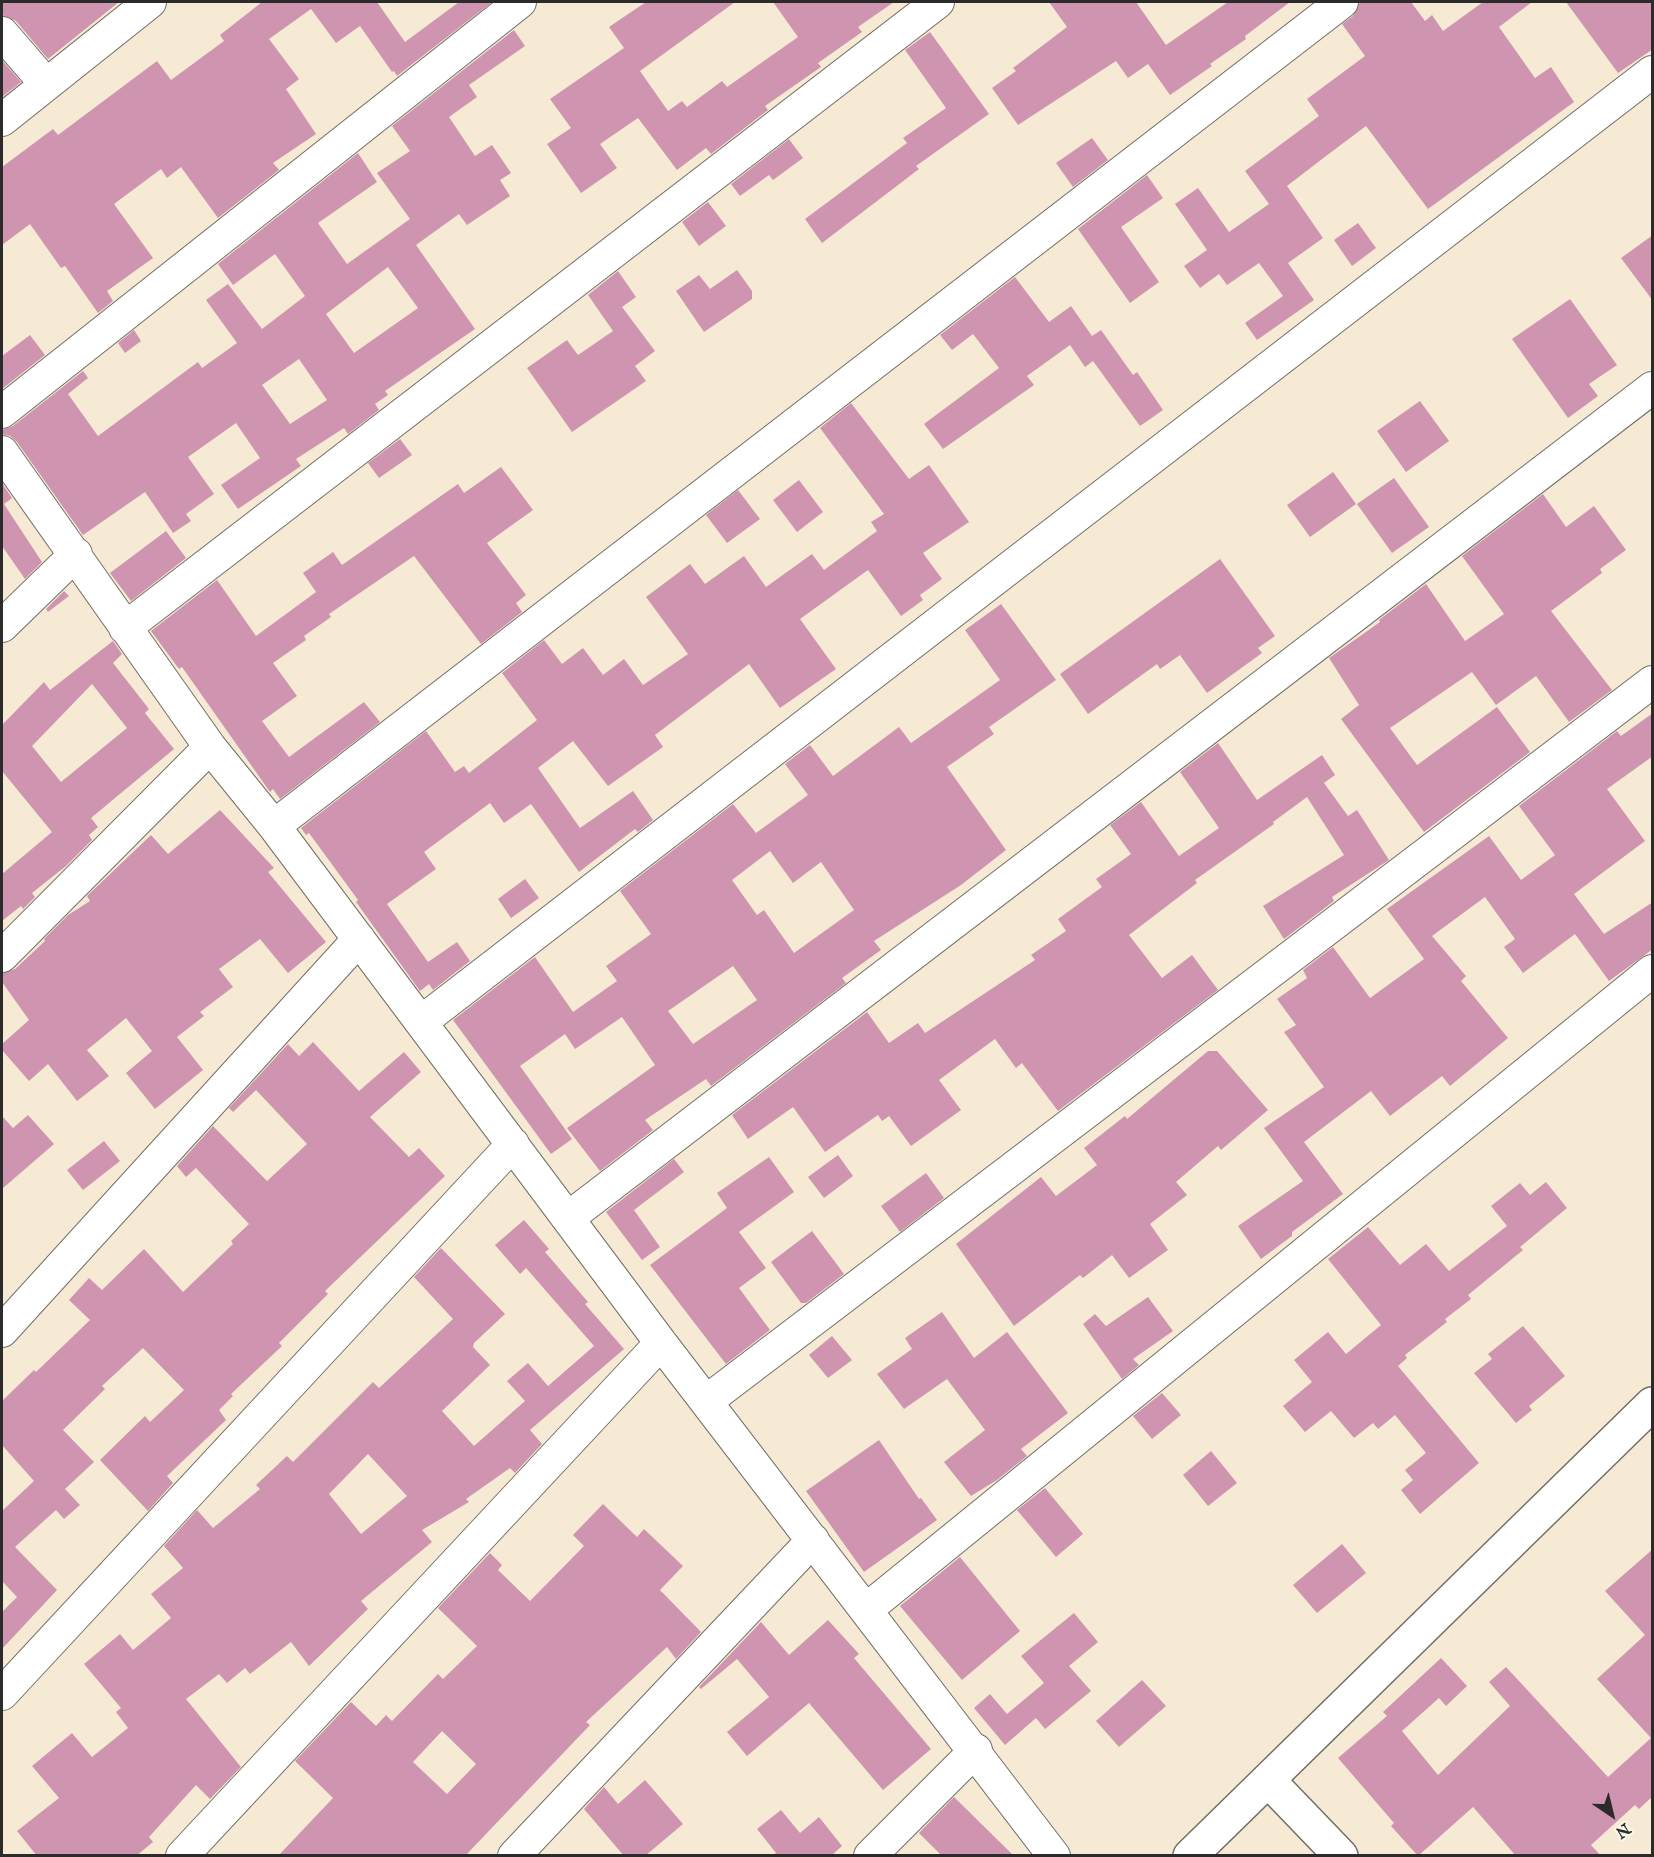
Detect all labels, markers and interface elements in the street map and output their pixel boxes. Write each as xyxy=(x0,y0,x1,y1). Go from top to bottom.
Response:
north arrow xyxy=(1582,1785,1642,1845)
text: N xyxy=(1611,1818,1634,1842)

